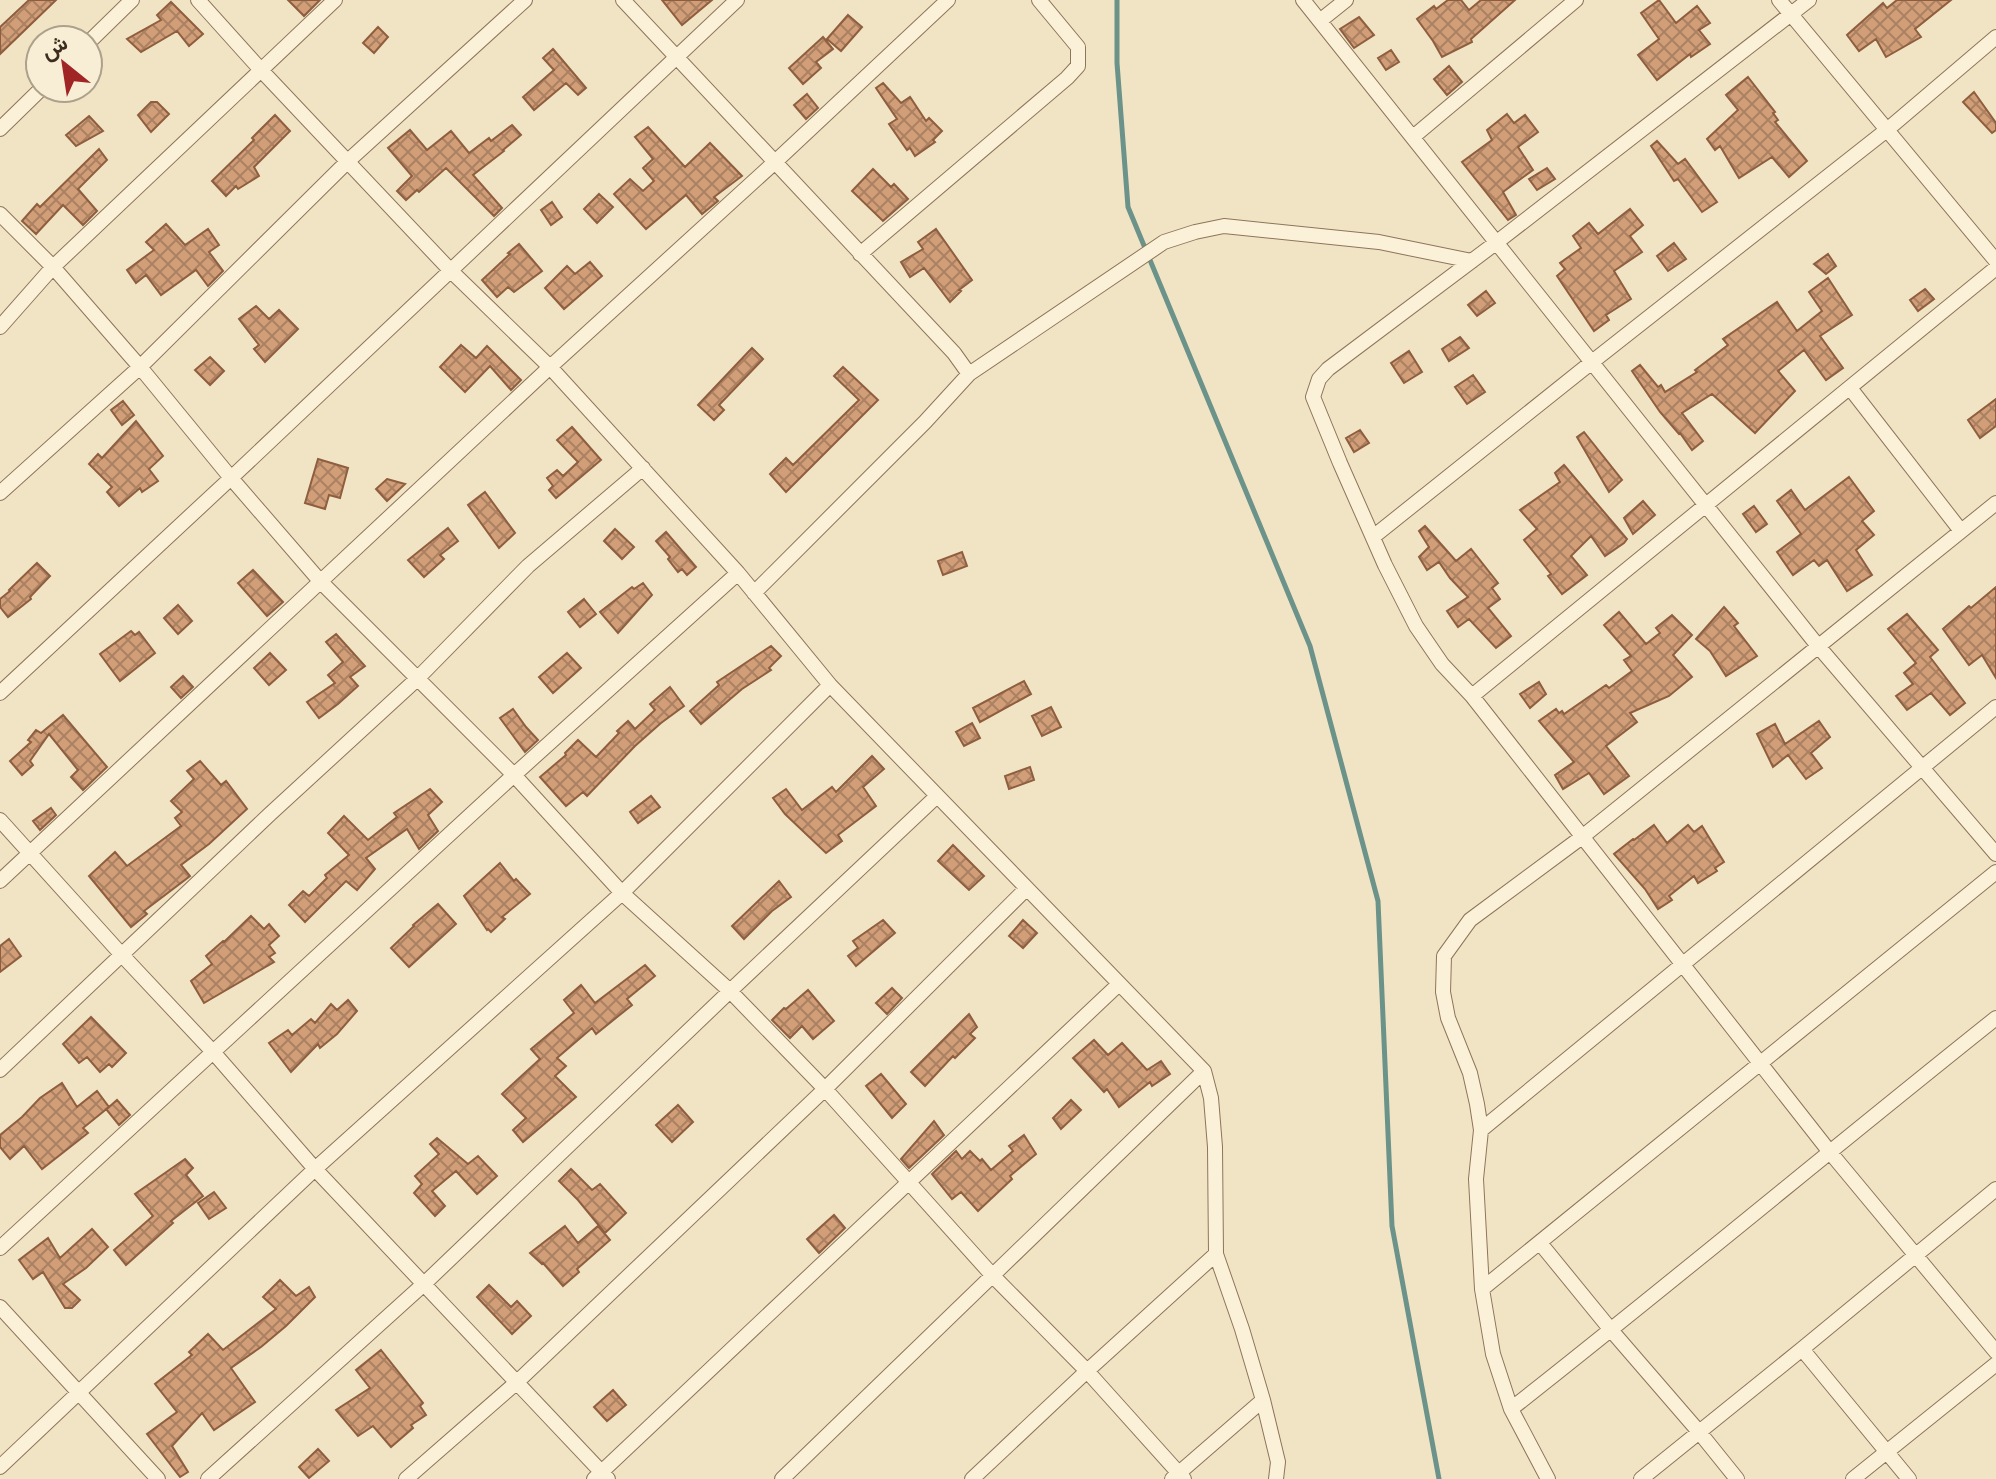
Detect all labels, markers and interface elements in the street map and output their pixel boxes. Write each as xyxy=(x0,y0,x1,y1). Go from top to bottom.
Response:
north arrow xyxy=(24,24,104,104)
text: ش xyxy=(37,30,72,65)

